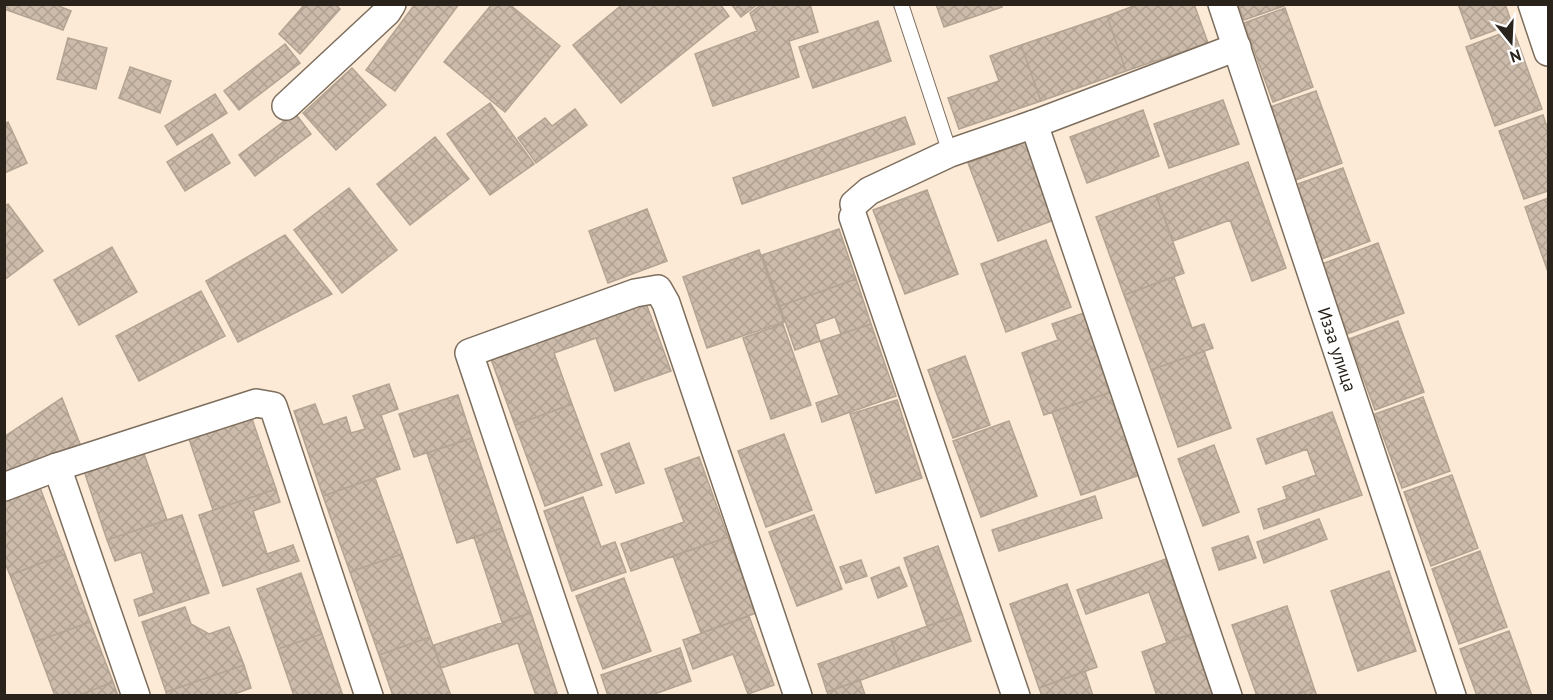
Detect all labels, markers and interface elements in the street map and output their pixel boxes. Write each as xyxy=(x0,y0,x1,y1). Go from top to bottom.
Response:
north arrow xyxy=(1481,12,1541,72)
text: N xyxy=(1508,45,1524,67)
street label: Изза улица xyxy=(1313,304,1362,395)

